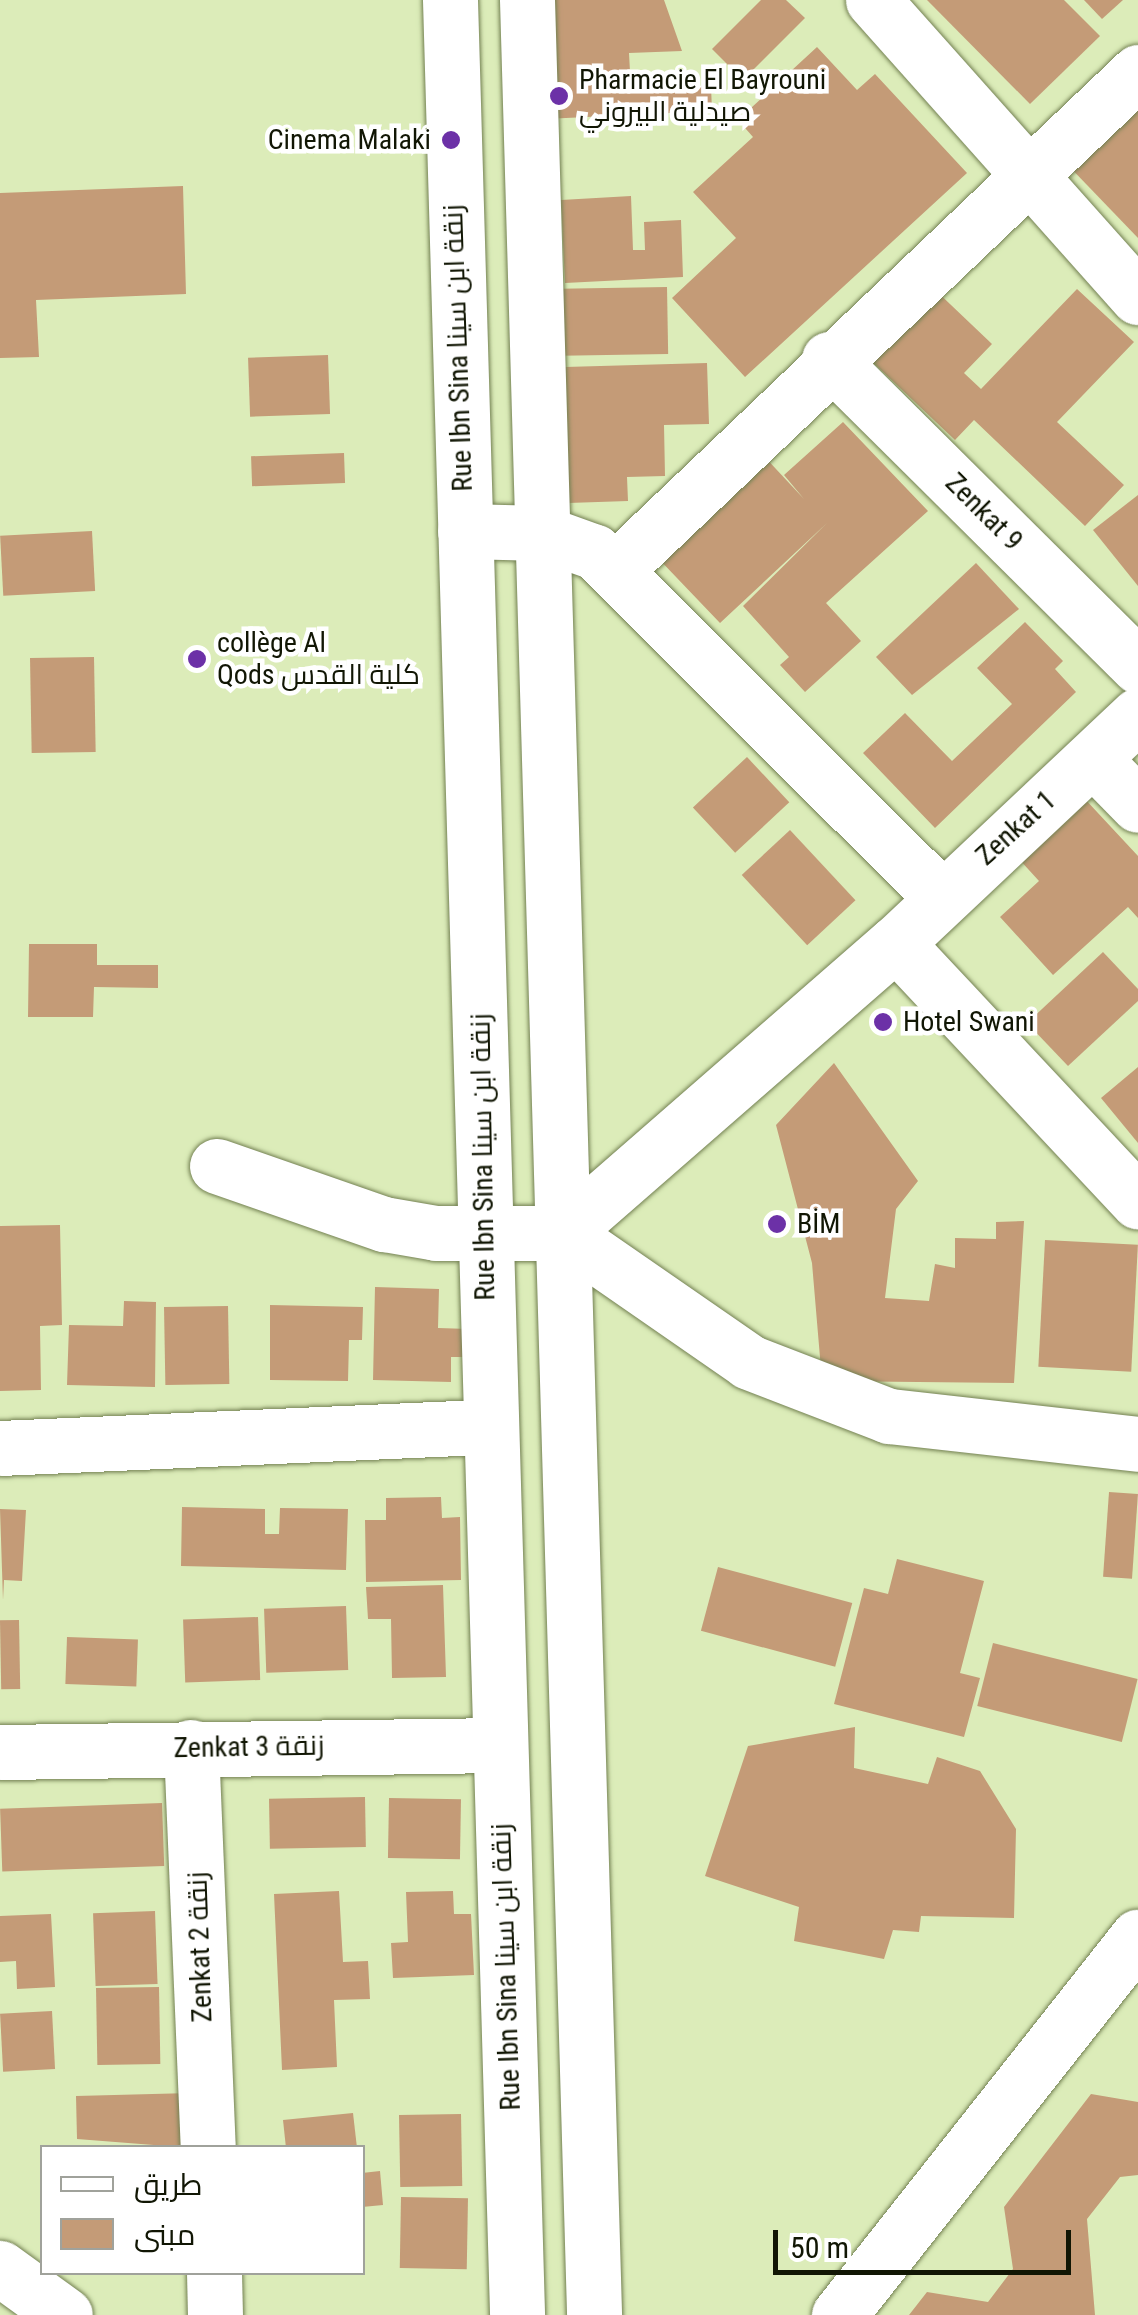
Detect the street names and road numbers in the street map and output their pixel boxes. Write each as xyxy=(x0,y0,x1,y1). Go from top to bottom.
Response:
street label: Rue Ibn Sina زنقة ابن سينا xyxy=(436,204,480,492)
street label: Zenkat 9 xyxy=(938,466,1030,558)
street label: Zenkat 1 xyxy=(969,784,1063,872)
street label: Rue Ibn Sina زنقة ابن سينا xyxy=(464,1013,502,1301)
street label: Zenkat 3 زنقة xyxy=(173,1729,325,1765)
street label: Rue Ibn Sina زنقة ابن سينا xyxy=(484,1823,528,2111)
street label: Zenkat 2 زنقة xyxy=(181,1871,219,2023)

